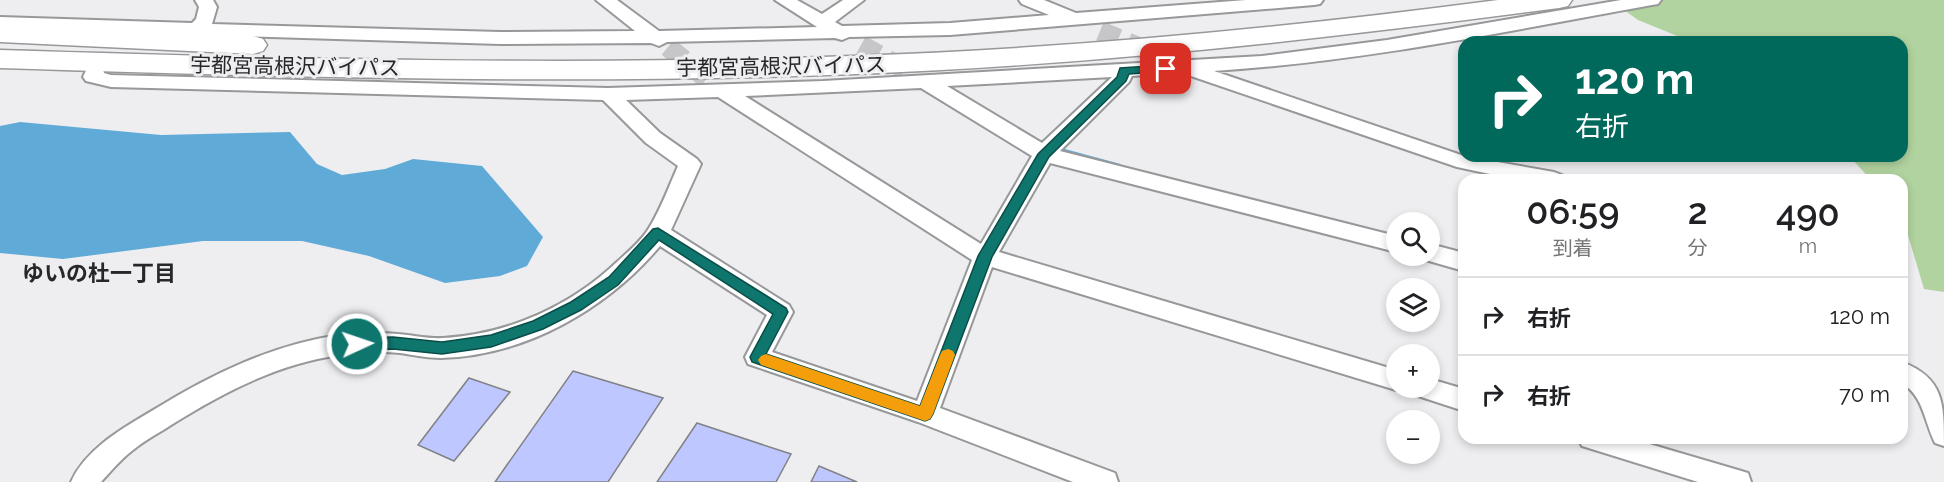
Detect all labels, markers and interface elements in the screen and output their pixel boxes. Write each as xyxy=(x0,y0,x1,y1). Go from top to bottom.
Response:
pin xyxy=(1140,43,1191,94)
street label: 宇都宮高根沢バイパス xyxy=(190,52,400,80)
street label: 宇都宮高根沢バイパス xyxy=(676,52,886,80)
icon: arrive xyxy=(1149,52,1182,85)
text: 120 m xyxy=(1575,55,1694,104)
icon: right xyxy=(1476,60,1554,138)
text: 右折 xyxy=(1575,111,1629,142)
text: 06:59 xyxy=(1526,190,1619,232)
text: 2 xyxy=(1688,190,1708,232)
text: 490 xyxy=(1776,192,1840,234)
map controls xyxy=(1386,212,1440,464)
button: search xyxy=(1386,212,1440,266)
text: m xyxy=(1799,234,1817,258)
text: 到着 xyxy=(1553,236,1593,260)
text: 分 xyxy=(1688,236,1708,260)
district label: ゆいの杜一丁目 xyxy=(22,260,176,286)
button: layers xyxy=(1386,278,1440,332)
icon: right xyxy=(1476,300,1509,333)
text: 120 m xyxy=(1830,303,1890,329)
text: 右折 xyxy=(1527,305,1571,331)
position arrow xyxy=(325,312,389,376)
button: + xyxy=(1386,344,1440,398)
icon: right xyxy=(1476,378,1509,411)
text: 70 m xyxy=(1839,381,1890,407)
text: 右折 xyxy=(1527,383,1571,409)
button: − xyxy=(1386,410,1440,464)

